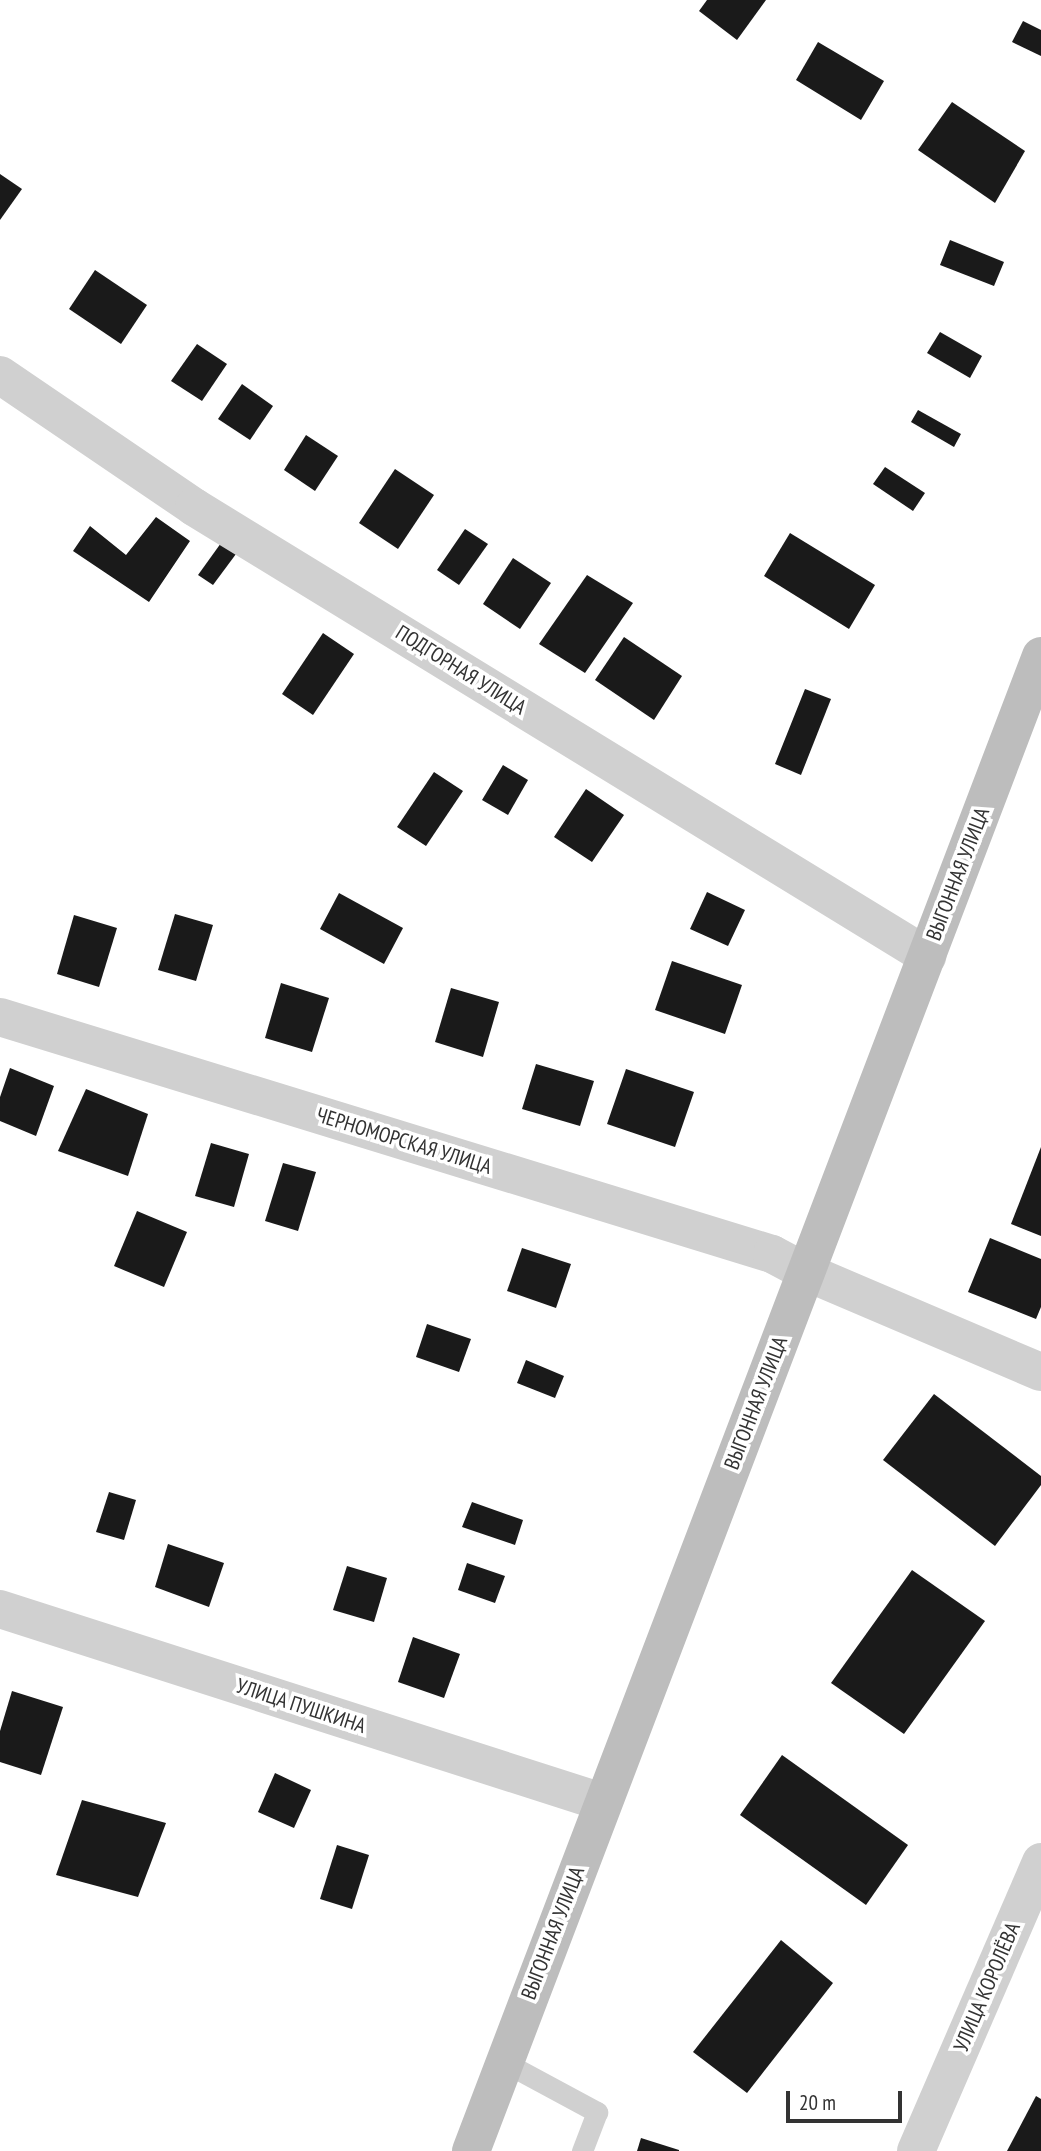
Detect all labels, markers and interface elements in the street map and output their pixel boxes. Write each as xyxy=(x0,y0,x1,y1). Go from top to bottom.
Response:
street label: ПОДГОРНАЯ УЛИЦА xyxy=(391,620,531,720)
street label: ВЫГОННАЯ УЛИЦА xyxy=(921,804,995,944)
street label: ЧЕРНОМОРСКАЯ УЛИЦА xyxy=(313,1102,495,1180)
street label: ВЫГОННАЯ УЛИЦА xyxy=(719,1333,793,1473)
street label: УЛИЦА ПУШКИНА xyxy=(233,1673,369,1739)
street label: ВЫГОННАЯ УЛИЦА xyxy=(516,1863,590,2003)
street label: УЛИЦА КОРОЛЁВА xyxy=(948,1918,1026,2056)
scale bar xyxy=(789,2078,904,2122)
text: 20 m xyxy=(799,2089,836,2116)

